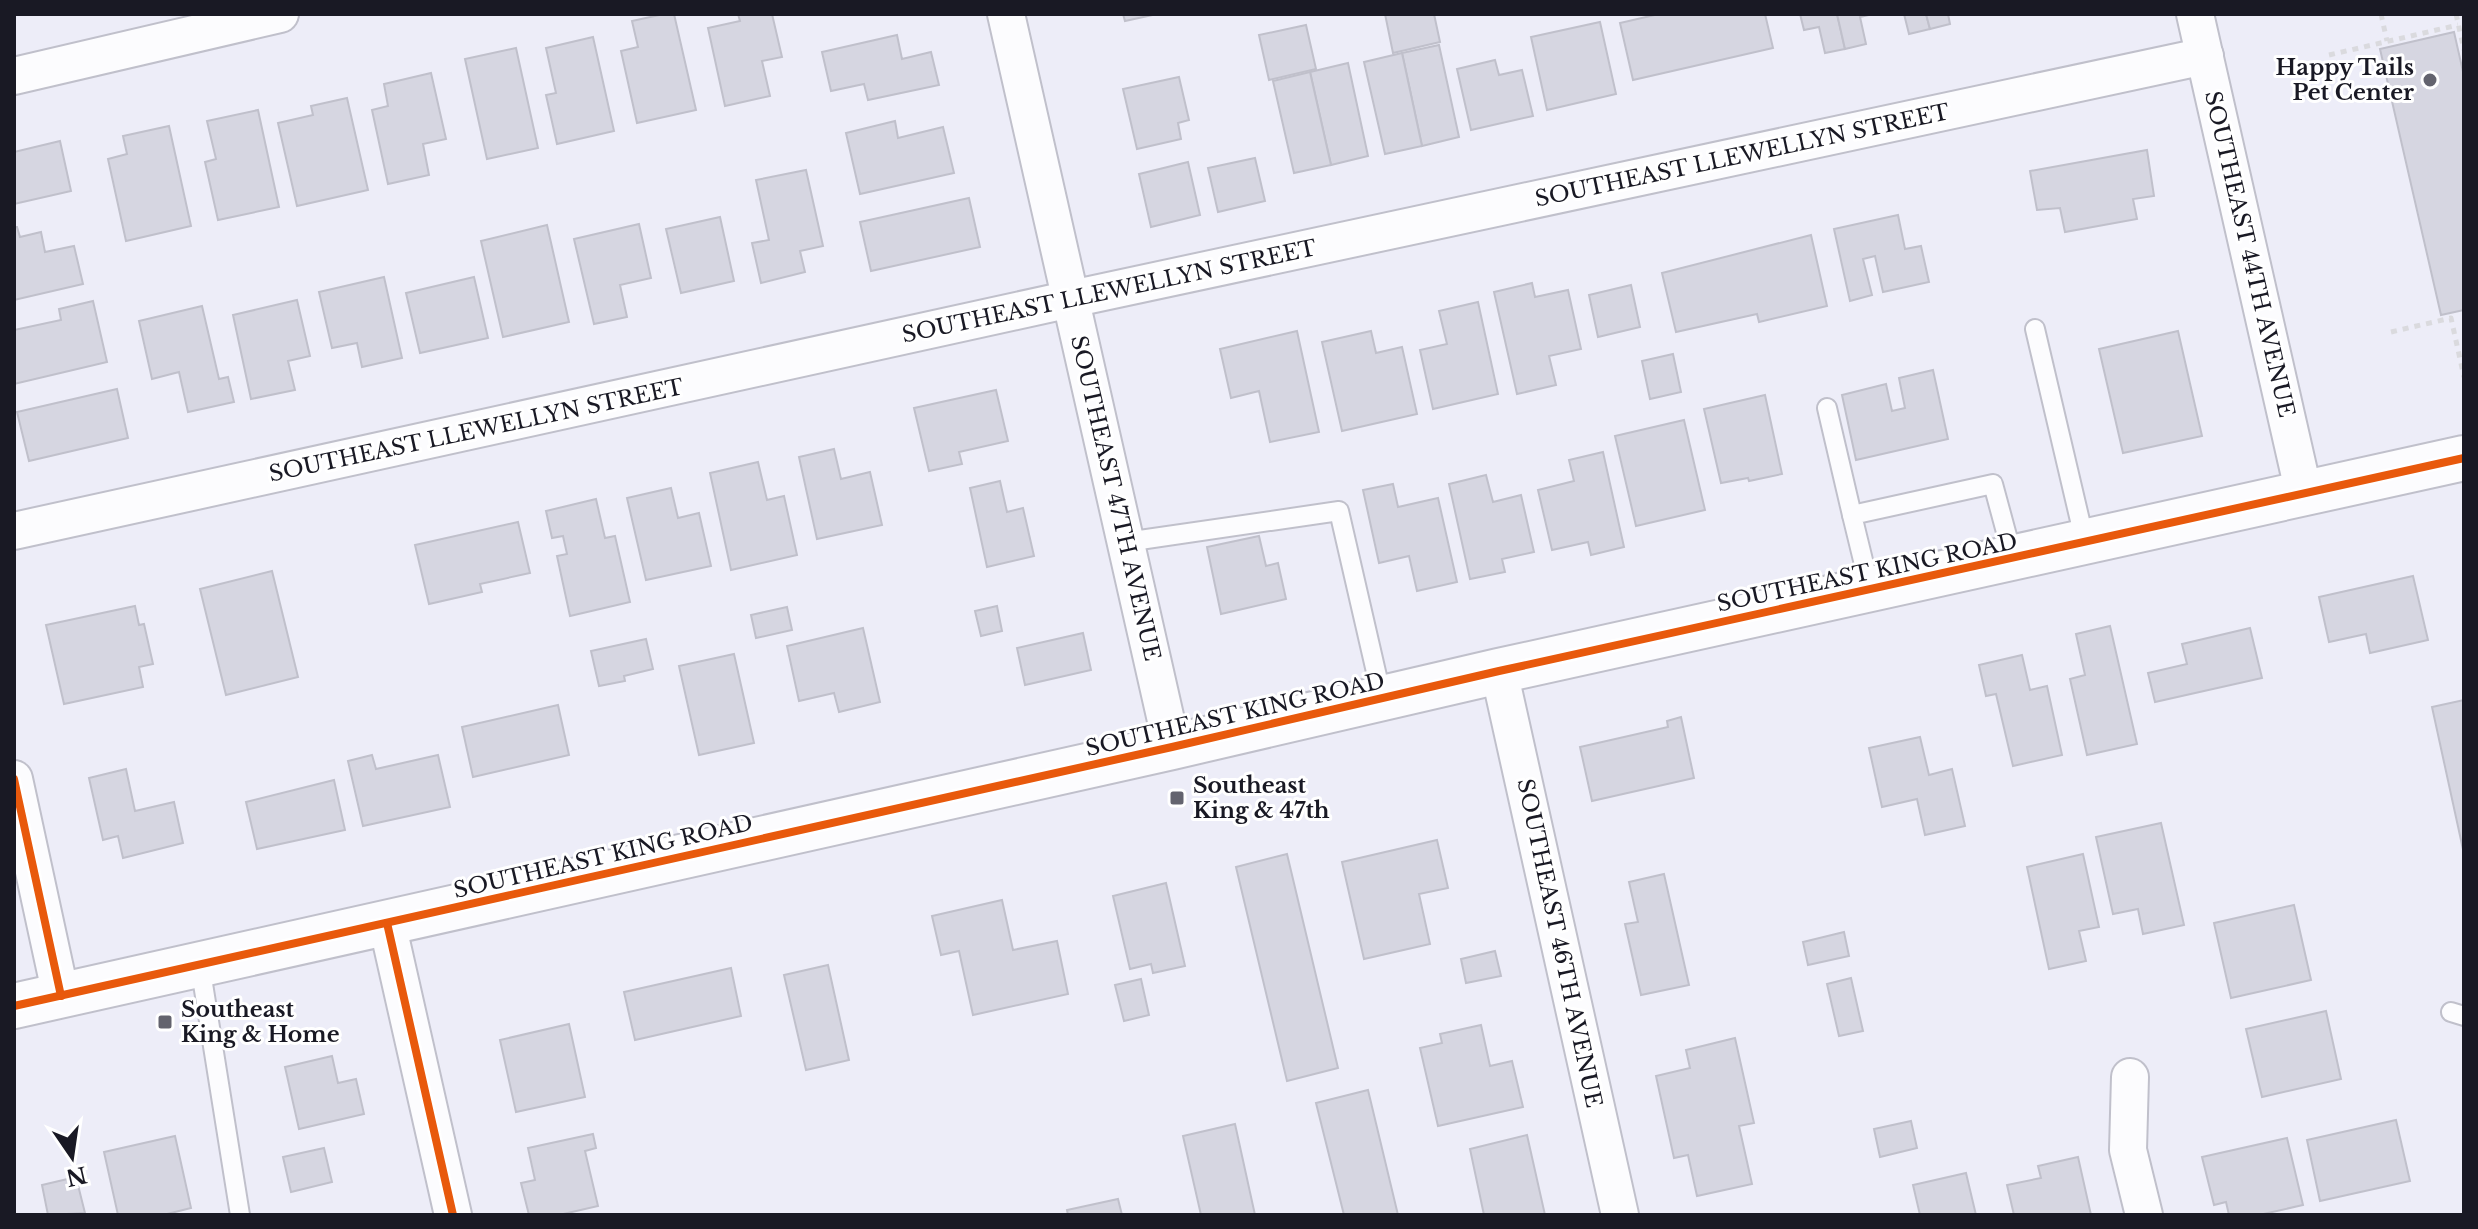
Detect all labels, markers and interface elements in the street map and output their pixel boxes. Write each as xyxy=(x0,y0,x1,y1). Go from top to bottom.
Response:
place label: Happy Tails Pet Center xyxy=(2276,54,2414,106)
marker: Happy Tails Pet Center xyxy=(2421,71,2439,89)
street label: SOUTHEAST 44TH AVENUE xyxy=(2199,88,2300,420)
street label: SOUTHEAST LLEWELLYN STREET xyxy=(1532,98,1952,213)
street label: SOUTHEAST LLEWELLYN STREET xyxy=(899,234,1319,349)
street label: SOUTHEAST 47TH AVENUE xyxy=(1065,333,1166,663)
street label: SOUTHEAST LLEWELLYN STREET xyxy=(266,373,686,488)
street label: SOUTHEAST KING ROAD xyxy=(1714,527,2020,618)
street label: SOUTHEAST KING ROAD xyxy=(1083,667,1387,762)
place label: Southeast King & 47th xyxy=(1193,772,1330,824)
street label: SOUTHEAST 46TH AVENUE xyxy=(1511,776,1608,1110)
marker: Southeast King & 47th xyxy=(1168,789,1186,807)
street label: SOUTHEAST KING ROAD xyxy=(451,809,755,904)
place label: Southeast King & Home xyxy=(181,996,340,1048)
marker: Southeast King & Home xyxy=(156,1013,174,1031)
north arrow xyxy=(32,1117,112,1197)
text: N xyxy=(63,1161,90,1192)

